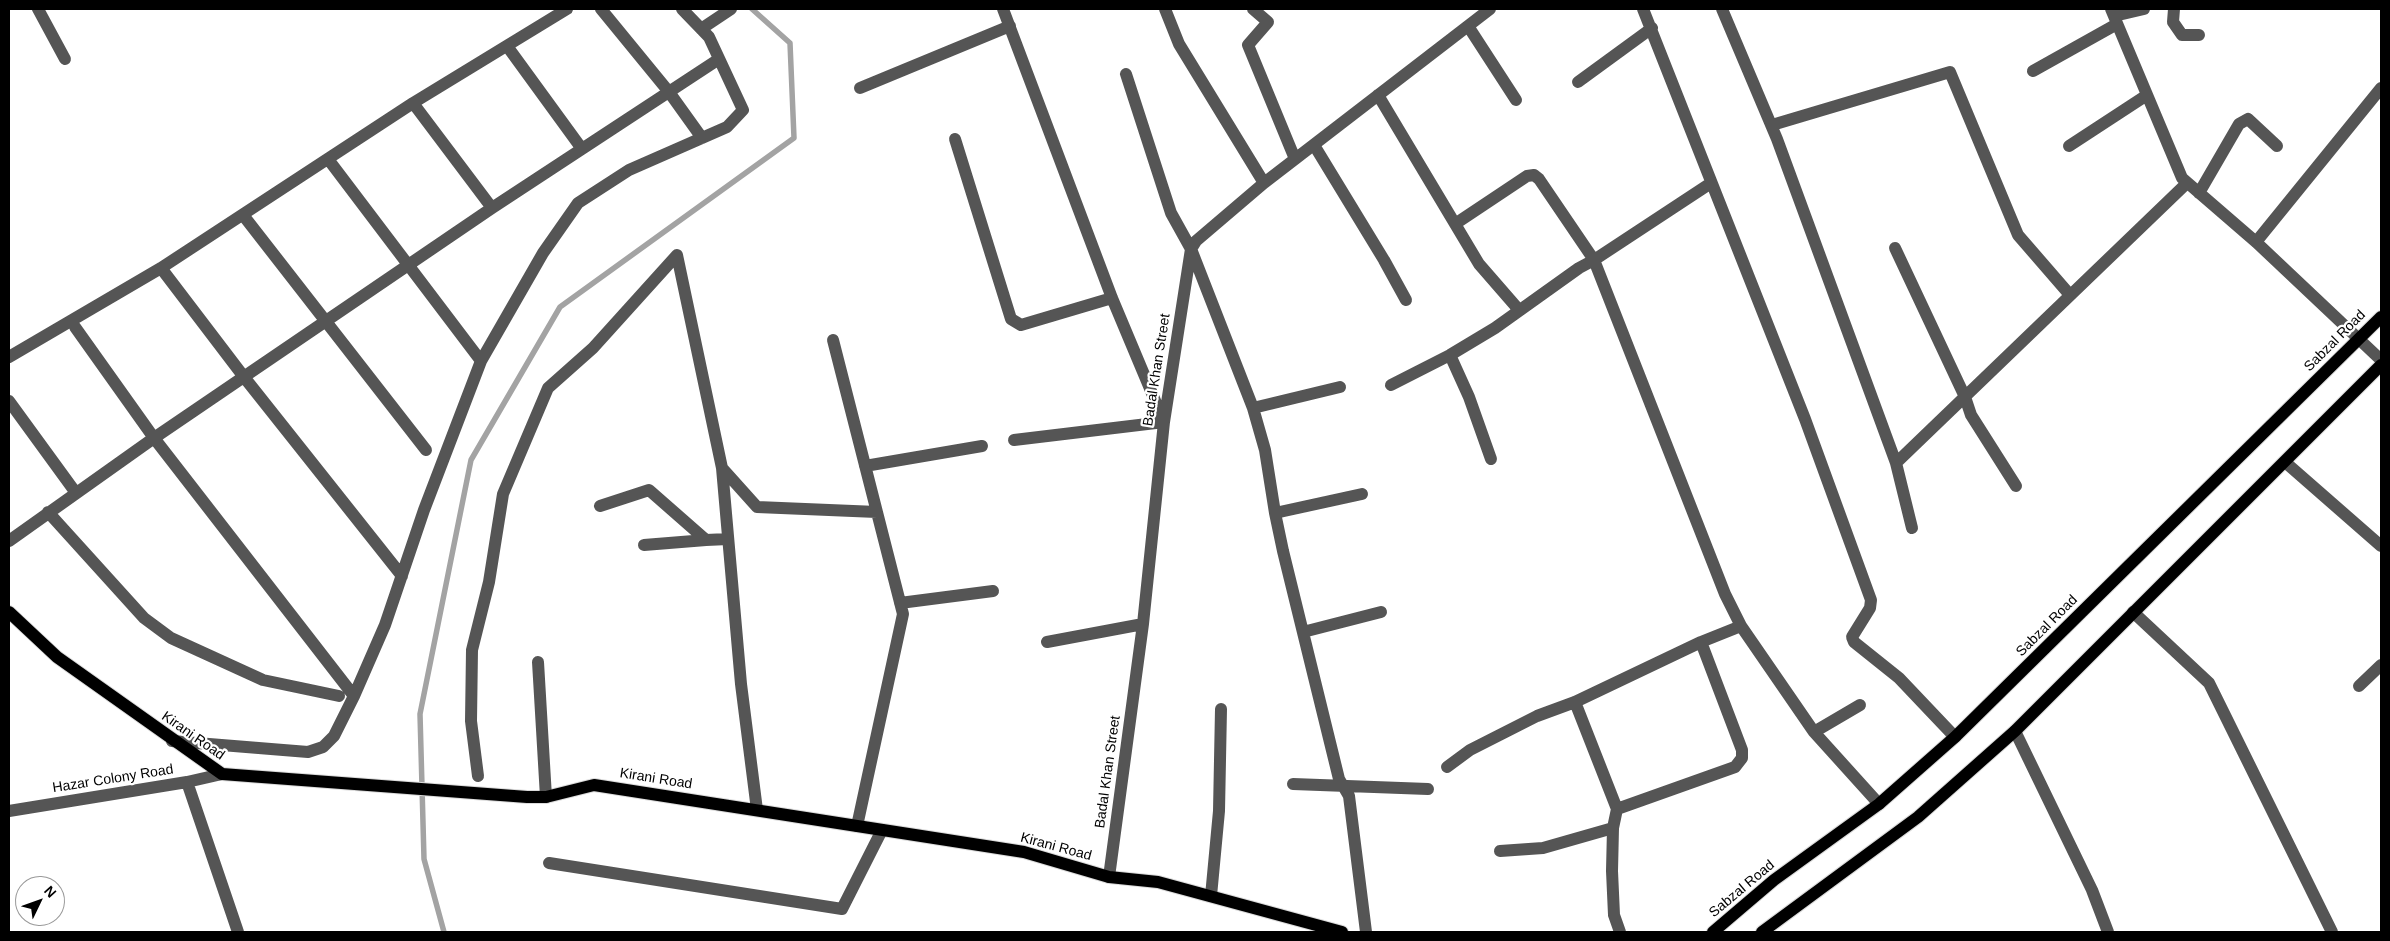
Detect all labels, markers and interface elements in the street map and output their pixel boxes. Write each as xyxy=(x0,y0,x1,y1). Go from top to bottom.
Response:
street label: Sabzal Road xyxy=(2301,307,2369,375)
street label: Badal Khan Street xyxy=(1140,313,1174,427)
street label: Sabzal Road xyxy=(2013,592,2081,660)
street label: Kirani Road xyxy=(158,708,228,764)
street label: Badal Khan Street xyxy=(1092,715,1124,829)
street label: Hazar Colony Road xyxy=(51,761,175,797)
street label: Kirani Road xyxy=(619,765,693,793)
street label: Kirani Road xyxy=(1018,829,1094,865)
street label: Sabzal Road xyxy=(1706,857,1778,921)
north arrow xyxy=(15,876,65,926)
text: N xyxy=(41,883,60,901)

